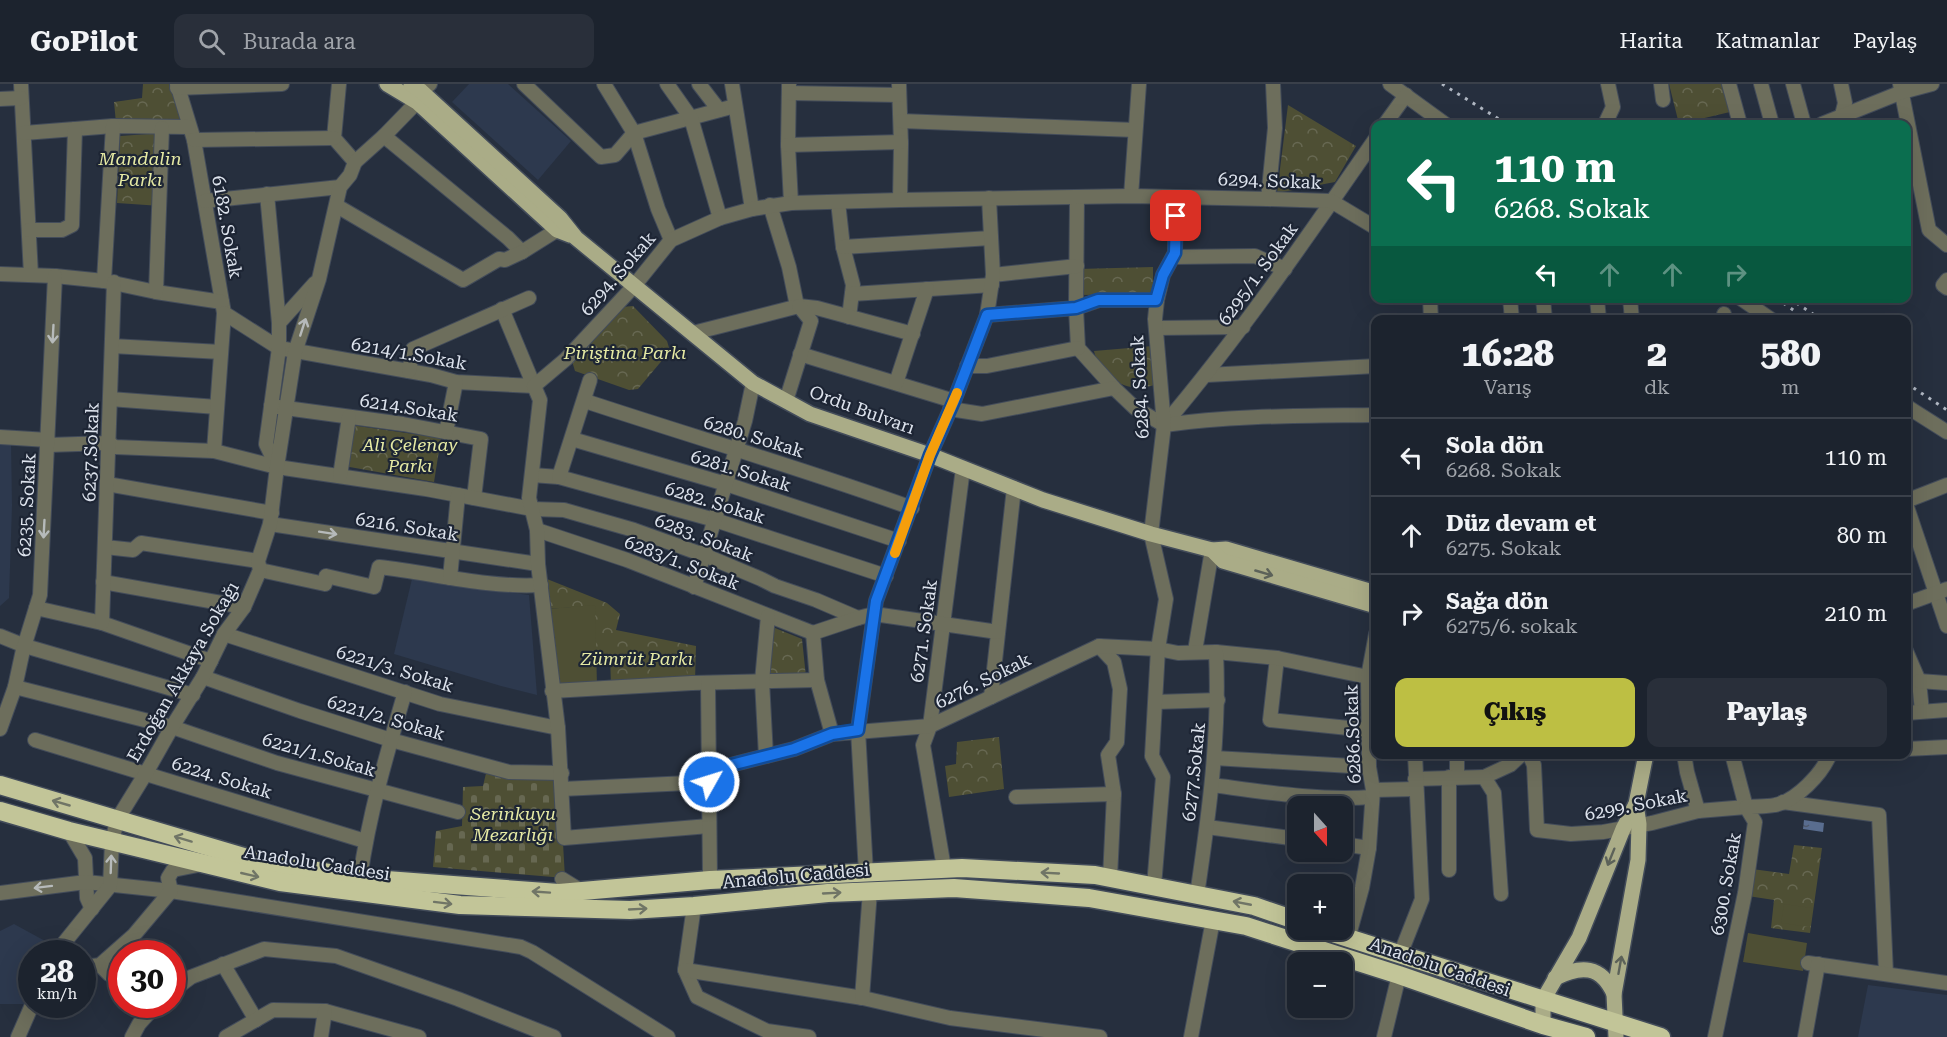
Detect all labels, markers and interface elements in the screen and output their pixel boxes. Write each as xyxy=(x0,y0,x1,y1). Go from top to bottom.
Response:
search box xyxy=(174,14,594,68)
text: GoPilot xyxy=(30,25,138,58)
icon: search xyxy=(195,25,228,58)
text: Burada ara xyxy=(243,29,356,54)
text: Harita xyxy=(1620,29,1683,53)
text: Katmanlar xyxy=(1716,29,1820,53)
text: Paylaş xyxy=(1853,29,1917,53)
text: 110 m xyxy=(1494,143,1616,192)
icon: left xyxy=(1395,144,1473,222)
park label: Mandalin Parkı xyxy=(97,148,182,190)
street label: 6294. Sokak xyxy=(1218,168,1322,193)
street label: 6182. Sokak xyxy=(208,174,247,280)
pin xyxy=(1150,190,1201,241)
text: 6268. Sokak xyxy=(1494,193,1650,225)
icon: arrive xyxy=(1159,199,1192,232)
street label: 6295/1. Sokak xyxy=(1213,218,1302,329)
street label: 6294. Sokak xyxy=(576,228,660,320)
icon: left xyxy=(1530,258,1563,291)
icon: ahead xyxy=(1593,258,1626,291)
icon: ahead xyxy=(1656,258,1689,291)
icon: right xyxy=(1719,258,1752,291)
one-way arrow xyxy=(299,318,310,337)
one-way arrow xyxy=(47,324,58,344)
street label: 6214/1.Sokak xyxy=(350,333,469,374)
text: 16:28 xyxy=(1461,333,1554,375)
text: 2 xyxy=(1647,333,1667,375)
text: 580 xyxy=(1760,333,1821,375)
street label: 6284. Sokak xyxy=(1126,335,1153,440)
park label: Piriştina Parkı xyxy=(563,342,687,363)
text: Varış xyxy=(1484,375,1532,399)
text: dk xyxy=(1644,375,1670,399)
text: m xyxy=(1781,375,1799,399)
street label: Ordu Bulvarı xyxy=(807,381,918,438)
street label: 6214.Sokak xyxy=(358,389,460,426)
street label: 6237.Sokak xyxy=(78,402,103,502)
street label: 6280. Sokak xyxy=(701,411,807,462)
text: Sola dön xyxy=(1446,433,1544,458)
park label: Ali Çelenay Parkı xyxy=(362,434,458,476)
icon: left xyxy=(1395,441,1428,474)
street label: 6281. Sokak xyxy=(688,445,794,496)
text: 110 m xyxy=(1824,445,1887,470)
street label: 6235. Sokak xyxy=(13,452,40,557)
text: 6268. Sokak xyxy=(1446,458,1562,482)
street label: 6282. Sokak xyxy=(662,477,768,528)
street label: 6216. Sokak xyxy=(354,508,460,545)
street label: 6283. Sokak xyxy=(652,509,756,566)
text: Düz devam et xyxy=(1446,511,1597,536)
one-way arrow xyxy=(38,519,49,539)
icon: ahead xyxy=(1395,519,1428,552)
text: 80 m xyxy=(1837,523,1887,548)
one-way arrow xyxy=(318,527,338,538)
street label: 6283/1. Sokak xyxy=(622,531,743,594)
text: 6275. Sokak xyxy=(1446,536,1562,560)
one-way arrow xyxy=(1254,568,1273,579)
street label: Erdoğan Akkaya Sokağı xyxy=(122,578,243,766)
street label: 6271. Sokak xyxy=(906,578,941,684)
text: Sağa dön xyxy=(1446,589,1548,614)
icon: right xyxy=(1395,597,1428,630)
text: 210 m xyxy=(1824,601,1887,626)
text: 6275/6. sokak xyxy=(1446,614,1578,638)
street label: 6221/3. Sokak xyxy=(334,641,456,696)
park label: Zümrüt Parkı xyxy=(580,648,694,669)
street label: 6276. Sokak xyxy=(931,648,1034,713)
button: Çıkış xyxy=(1395,678,1635,747)
button: Paylaş xyxy=(1647,678,1887,747)
street label: 6286.Sokak xyxy=(1340,684,1365,784)
street label: 6221/2. Sokak xyxy=(325,691,447,744)
street label: 6277.Sokak xyxy=(1178,721,1209,823)
street label: 6221/1.Sokak xyxy=(260,728,378,781)
position arrow xyxy=(677,750,741,814)
street label: 6224. Sokak xyxy=(169,752,275,803)
street label: 6299. Sokak xyxy=(1583,784,1689,825)
north arrow xyxy=(1287,796,1353,862)
map controls xyxy=(1287,796,1353,1018)
one-way arrow xyxy=(52,797,71,808)
park label: Serinkuyu Mezarlığı xyxy=(469,803,556,845)
street label: 6300. Sokak xyxy=(1706,831,1745,937)
one-way arrow xyxy=(174,833,193,844)
street label: Anadolu Caddesi xyxy=(243,841,392,884)
one-way arrow xyxy=(1605,848,1616,866)
one-way arrow xyxy=(105,854,116,874)
street label: Anadolu Caddesi xyxy=(722,859,871,892)
one-way arrow xyxy=(1040,867,1060,878)
one-way arrow xyxy=(241,869,260,881)
button: + xyxy=(1287,874,1353,940)
one-way arrow xyxy=(34,882,53,893)
one-way arrow xyxy=(531,886,551,897)
one-way arrow xyxy=(822,887,842,898)
one-way arrow xyxy=(1233,897,1252,908)
one-way arrow xyxy=(433,898,453,909)
one-way arrow xyxy=(628,904,647,915)
street label: Anadolu Caddesi xyxy=(1367,933,1514,1001)
speed limit sign: 30 xyxy=(108,940,186,1018)
button: − xyxy=(1287,952,1353,1018)
text: 28 xyxy=(40,954,74,989)
one-way arrow xyxy=(1615,955,1626,975)
text: km/h xyxy=(37,985,77,1003)

